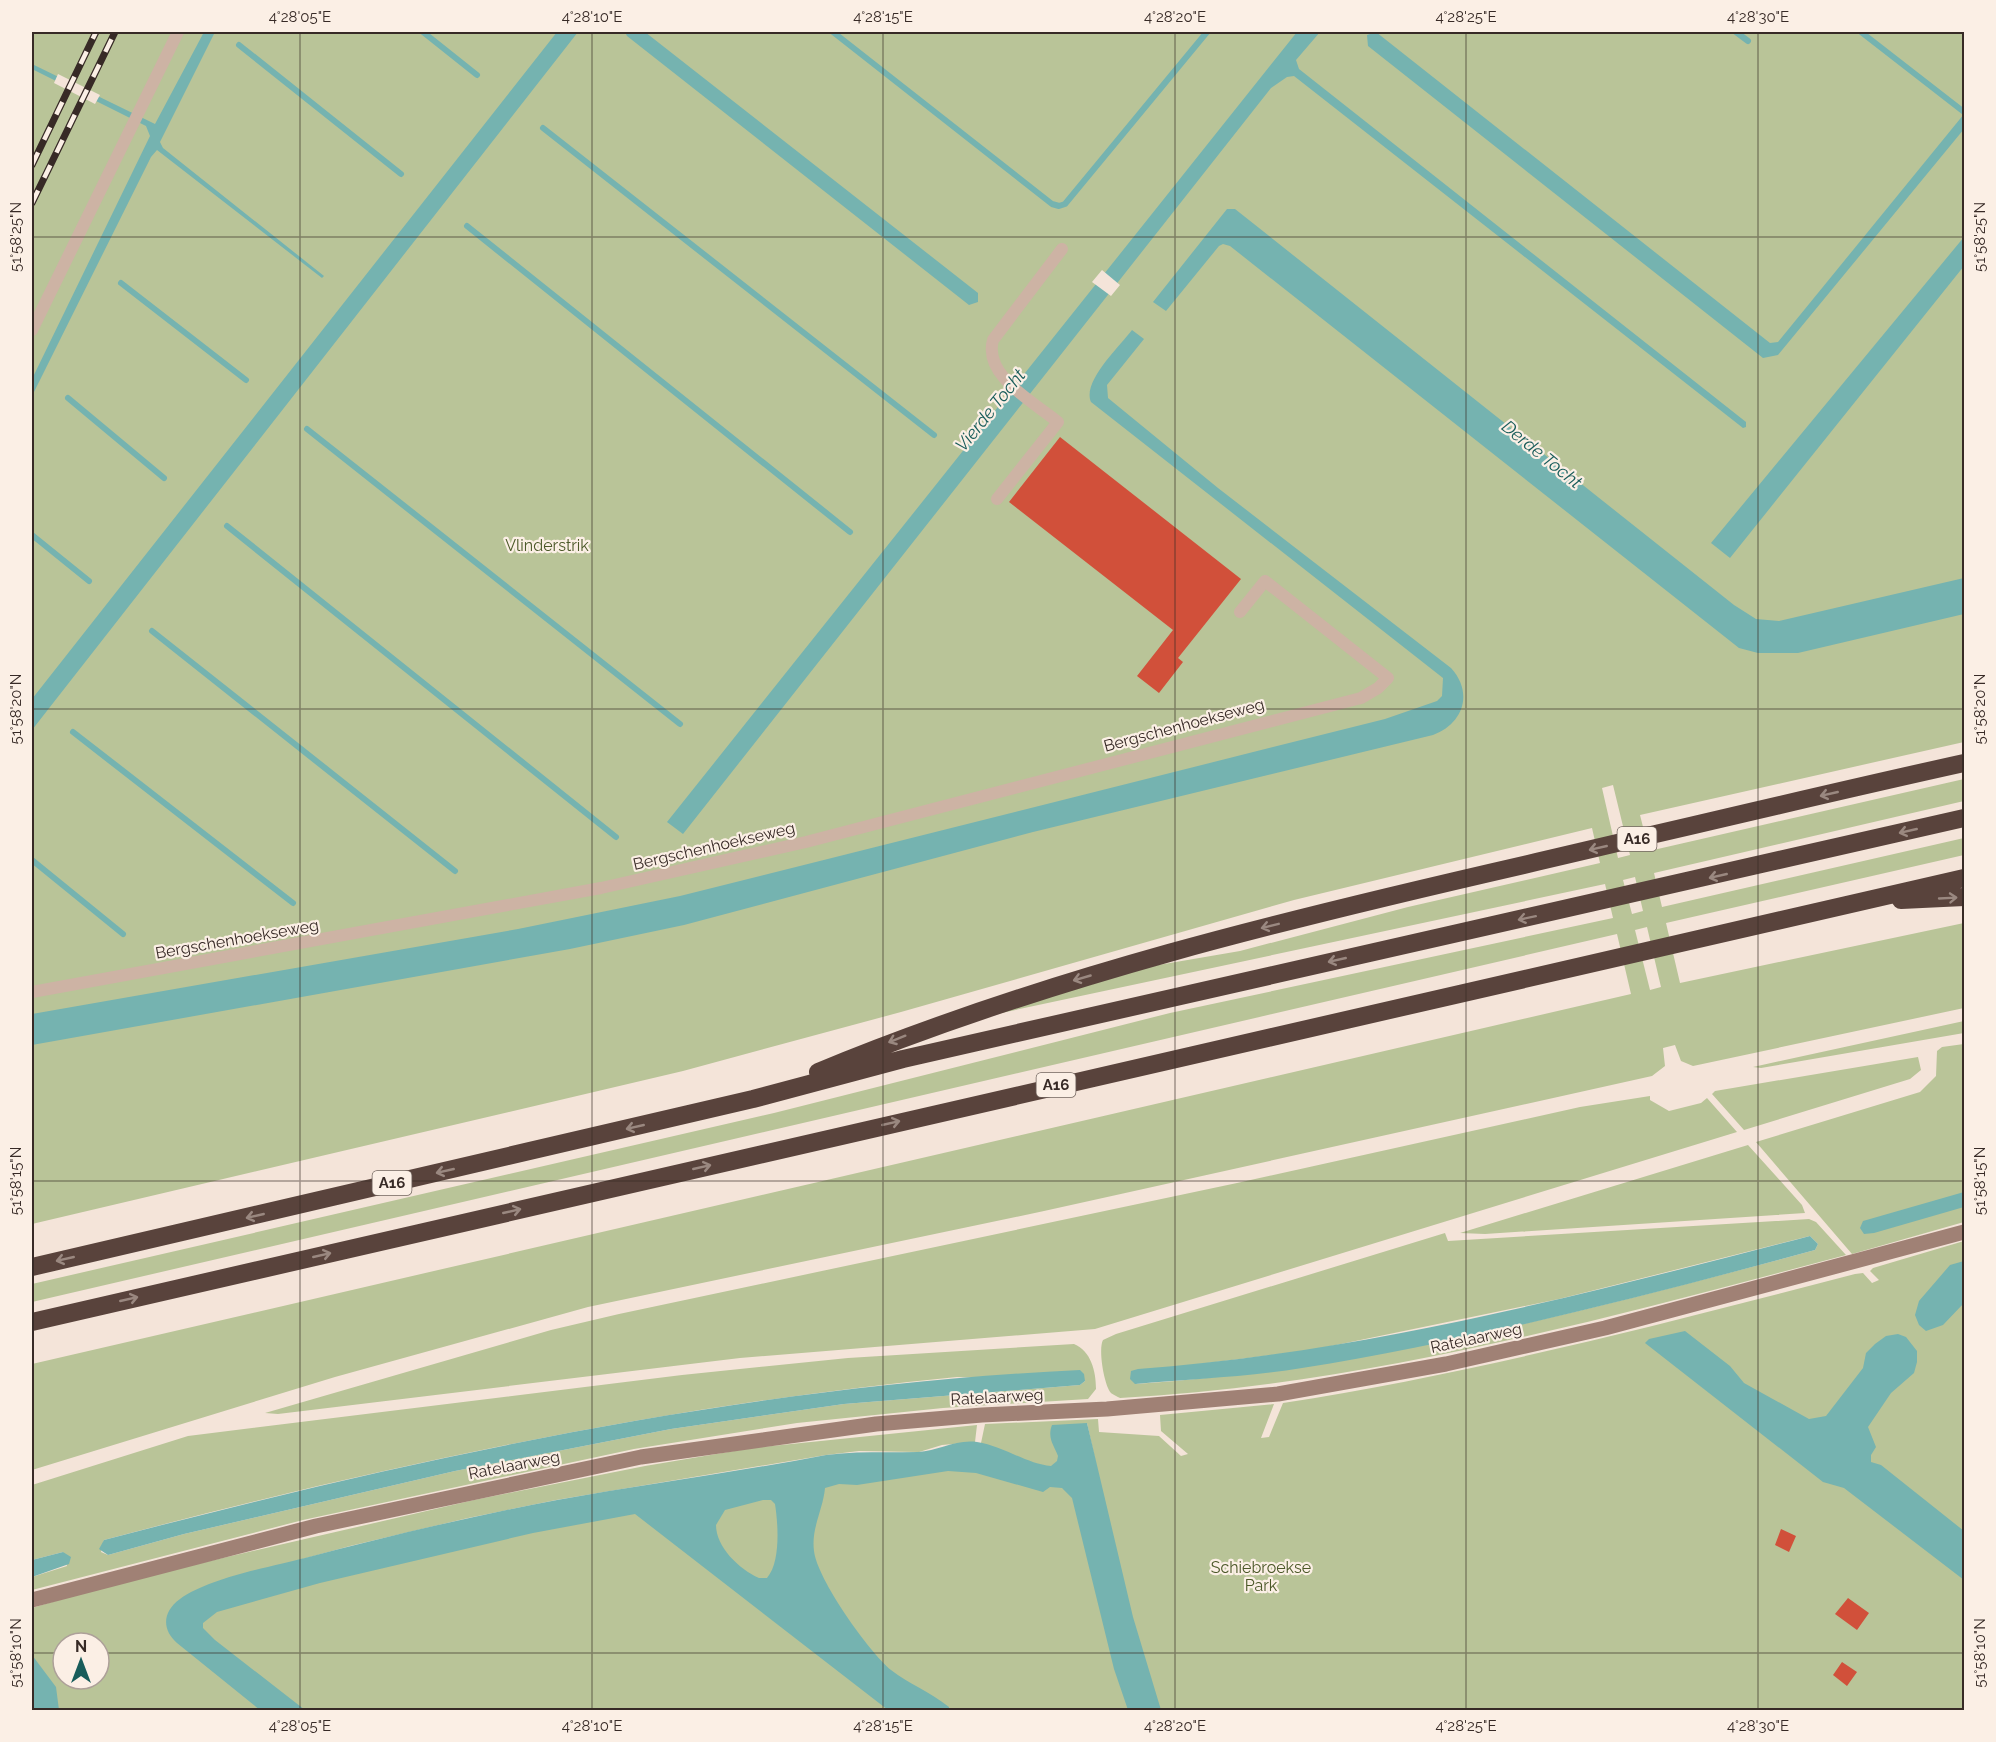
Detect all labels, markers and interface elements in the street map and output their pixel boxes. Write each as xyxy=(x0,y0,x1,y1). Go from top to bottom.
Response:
text: 4°28'05"E xyxy=(269,8,331,26)
text: 4°28'10"E xyxy=(562,8,622,26)
text: 4°28'15"E xyxy=(853,8,913,26)
text: 4°28'20"E xyxy=(1144,8,1206,26)
text: 4°28'25"E xyxy=(1435,8,1497,26)
text: 4°28'30"E xyxy=(1727,8,1789,26)
text: 51°58'25"N xyxy=(7,202,25,272)
text: 51°58'25"N xyxy=(1971,202,1989,272)
water label: Vierde Tocht xyxy=(951,365,1030,455)
water label: Derde Tocht xyxy=(1498,415,1586,493)
park label: Vlinderstrik xyxy=(505,536,589,555)
text: 51°58'20"N xyxy=(7,674,25,744)
text: 51°58'20"N xyxy=(1971,674,1989,744)
street label: Bergschenhoekseweg xyxy=(1102,694,1266,756)
one-way arrow xyxy=(1820,788,1839,800)
street label: Bergschenhoekseweg xyxy=(631,818,797,874)
one-way arrow xyxy=(1898,826,1917,838)
road number: A16 xyxy=(1618,827,1656,851)
one-way arrow xyxy=(1589,842,1608,854)
one-way arrow xyxy=(1708,870,1727,882)
one-way arrow xyxy=(1938,892,1958,903)
one-way arrow xyxy=(1518,913,1538,924)
street label: Bergschenhoekseweg xyxy=(154,915,320,963)
one-way arrow xyxy=(1261,921,1280,933)
one-way arrow xyxy=(1328,955,1347,966)
one-way arrow xyxy=(1073,973,1092,984)
one-way arrow xyxy=(888,1034,907,1045)
road number: A16 xyxy=(1036,1073,1076,1097)
one-way arrow xyxy=(882,1116,901,1128)
one-way arrow xyxy=(626,1121,645,1133)
text: 51°58'15"N xyxy=(7,1147,25,1215)
text: 51°58'15"N xyxy=(1971,1147,1989,1215)
one-way arrow xyxy=(692,1160,711,1172)
one-way arrow xyxy=(436,1166,455,1177)
road number: A16 xyxy=(372,1171,412,1195)
one-way arrow xyxy=(501,1205,521,1216)
one-way arrow xyxy=(246,1210,265,1222)
one-way arrow xyxy=(311,1249,331,1260)
one-way arrow xyxy=(56,1254,75,1265)
one-way arrow xyxy=(120,1293,139,1305)
street label: Ratelaarweg xyxy=(1429,1319,1523,1357)
street label: Ratelaarweg xyxy=(950,1385,1044,1409)
street label: Ratelaarweg xyxy=(467,1447,561,1483)
park label: Schiebroekse Park xyxy=(1211,1558,1311,1595)
text: 51°58'10"N xyxy=(7,1618,25,1688)
text: 51°58'10"N xyxy=(1971,1618,1989,1688)
north arrow xyxy=(51,1631,111,1691)
text: N xyxy=(75,1637,87,1656)
text: 4°28'05"E xyxy=(269,1717,331,1735)
text: 4°28'10"E xyxy=(562,1717,622,1735)
text: 4°28'15"E xyxy=(853,1717,913,1735)
text: 4°28'20"E xyxy=(1144,1717,1206,1735)
text: 4°28'25"E xyxy=(1435,1717,1497,1735)
text: 4°28'30"E xyxy=(1727,1717,1789,1735)

